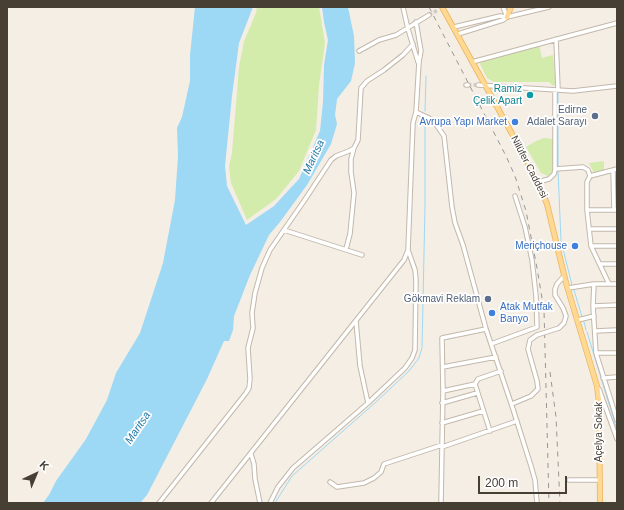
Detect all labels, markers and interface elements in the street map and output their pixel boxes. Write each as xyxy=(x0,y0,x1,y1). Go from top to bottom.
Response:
place label: Ramiz Çelik Apart xyxy=(473,83,522,106)
marker: Ramiz Çelik Apart xyxy=(525,90,535,100)
place label: Edirne Adalet Sarayı xyxy=(527,104,587,128)
marker: Edirne Adalet Sarayı xyxy=(590,111,600,121)
place label: Avrupa Yapı Market xyxy=(420,116,507,128)
marker: Avrupa Yapı Market xyxy=(510,117,520,127)
street label: Nilüfer Caddesi xyxy=(508,134,550,200)
water label: Maritsa xyxy=(300,138,328,176)
place label: Meriçhouse xyxy=(515,240,567,252)
marker: Meriçhouse xyxy=(570,241,580,251)
place label: Gökmavi Reklam xyxy=(404,293,480,305)
marker: Gökmavi Reklam xyxy=(483,294,493,304)
place label: Atak Mutfak Banyo xyxy=(500,301,553,324)
marker: Atak Mutfak Banyo xyxy=(487,308,497,318)
street label: Açelya Sokak xyxy=(593,402,605,462)
water label: Maritsa xyxy=(122,409,154,447)
north arrow xyxy=(16,454,56,494)
text: K xyxy=(37,458,51,472)
scale bar xyxy=(480,468,569,494)
text: 200 m xyxy=(485,476,518,490)

